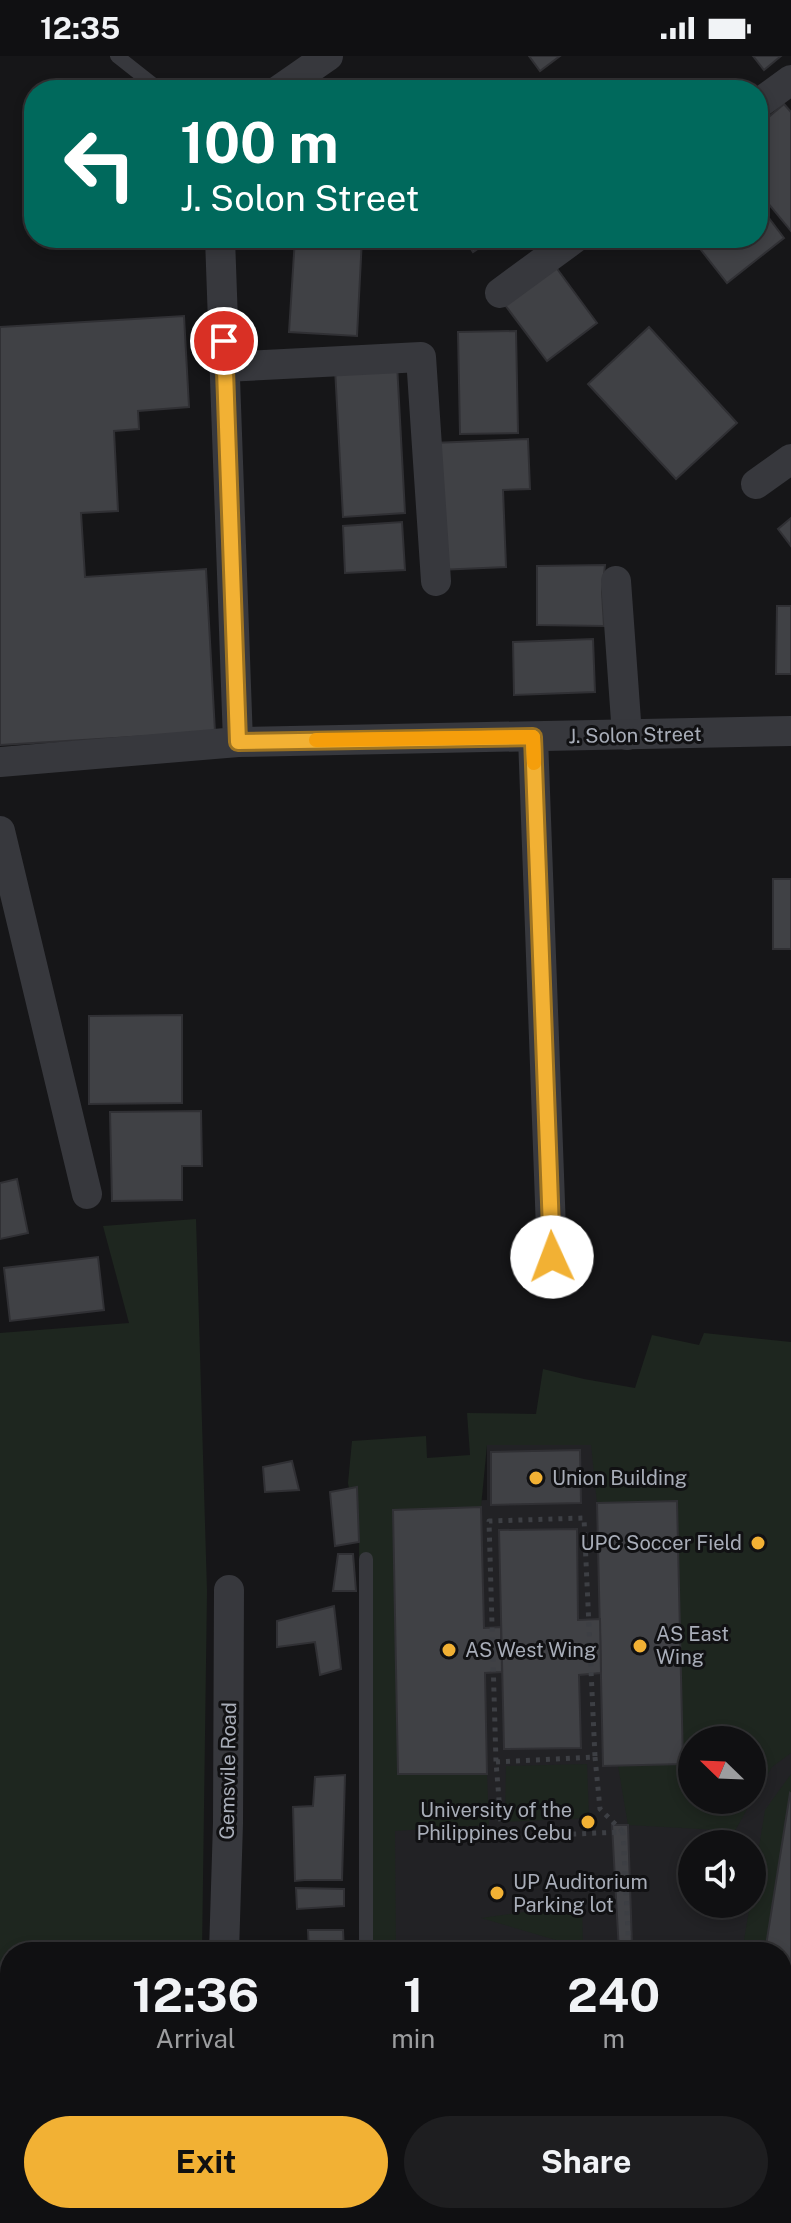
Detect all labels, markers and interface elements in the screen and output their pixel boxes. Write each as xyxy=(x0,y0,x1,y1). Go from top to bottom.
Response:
text: 12:35 xyxy=(40,10,120,46)
text: 100 m xyxy=(180,110,339,176)
icon: left xyxy=(48,112,152,216)
text: J. Solon Street xyxy=(180,177,420,219)
pin xyxy=(190,307,258,375)
icon: arrive xyxy=(202,319,246,363)
street label: J. Solon Street xyxy=(568,722,702,748)
position arrow xyxy=(510,1215,594,1299)
place label: Union Building xyxy=(552,1466,687,1490)
marker: Union Building xyxy=(527,1469,545,1487)
place label: UPC Soccer Field xyxy=(581,1531,742,1555)
marker: UPC Soccer Field xyxy=(749,1534,767,1552)
place label: AS East Wing xyxy=(656,1622,729,1669)
marker: AS East Wing xyxy=(631,1637,649,1655)
place label: AS West Wing xyxy=(465,1638,596,1662)
marker: AS West Wing xyxy=(440,1641,458,1659)
street label: Gemsvile Road xyxy=(215,1702,241,1840)
north arrow xyxy=(678,1726,766,1814)
map controls xyxy=(678,1726,766,1918)
place label: University of the Philippines Cebu xyxy=(416,1798,572,1845)
marker: University of the Philippines Cebu xyxy=(579,1813,597,1831)
button: sound xyxy=(678,1830,766,1918)
place label: UP Auditorium Parking lot xyxy=(513,1870,648,1917)
marker: UP Auditorium Parking lot xyxy=(488,1884,506,1902)
text: 12:36 xyxy=(132,1966,259,2023)
text: 1 xyxy=(403,1966,424,2023)
text: 240 xyxy=(567,1966,660,2023)
text: Arrival xyxy=(155,2023,236,2054)
text: min xyxy=(391,2023,435,2054)
text: m xyxy=(602,2023,625,2054)
button: Exit xyxy=(24,2116,388,2208)
button: Share xyxy=(404,2116,768,2208)

